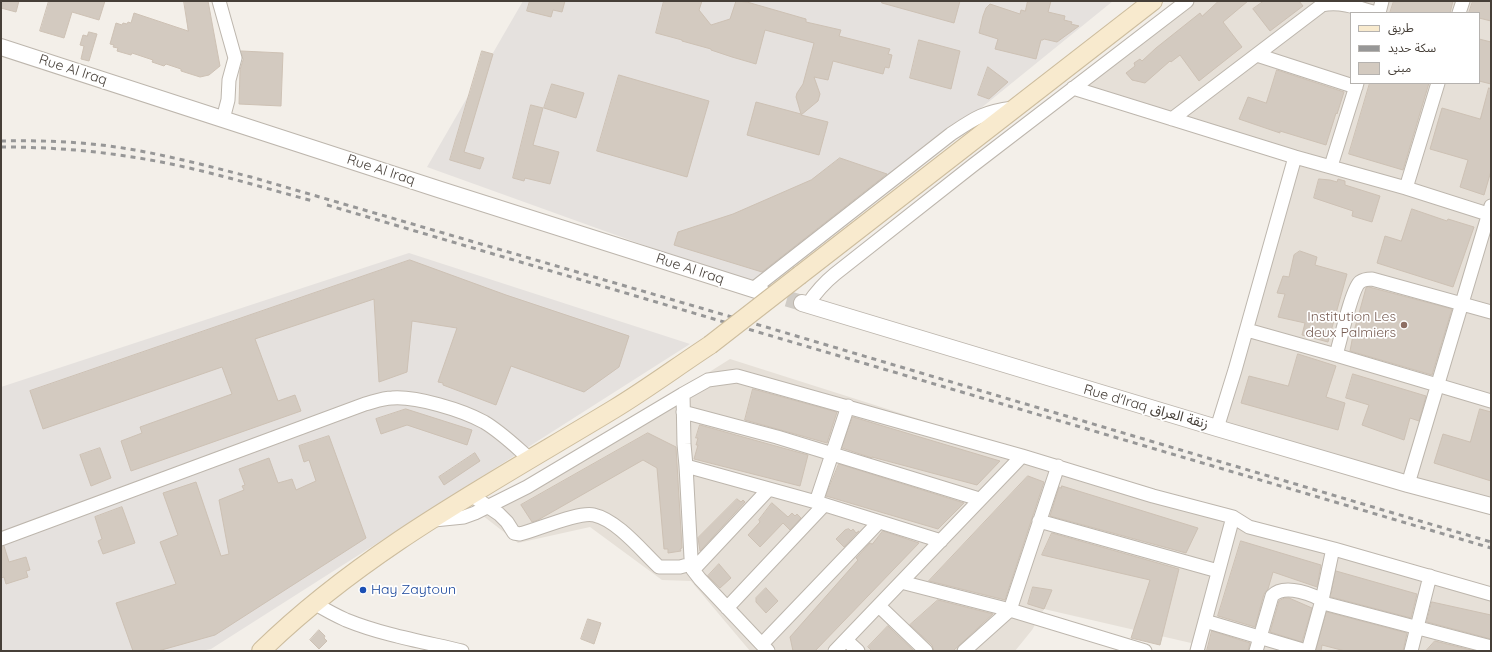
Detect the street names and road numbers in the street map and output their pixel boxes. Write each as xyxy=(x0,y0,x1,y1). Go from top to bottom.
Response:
street label: Rue Al Iraq xyxy=(37,51,109,89)
street label: Rue Al Iraq xyxy=(345,151,417,189)
street label: Rue Al Iraq xyxy=(654,250,726,288)
street label: Rue d'Iraq زنقة العراق xyxy=(1082,381,1210,433)

